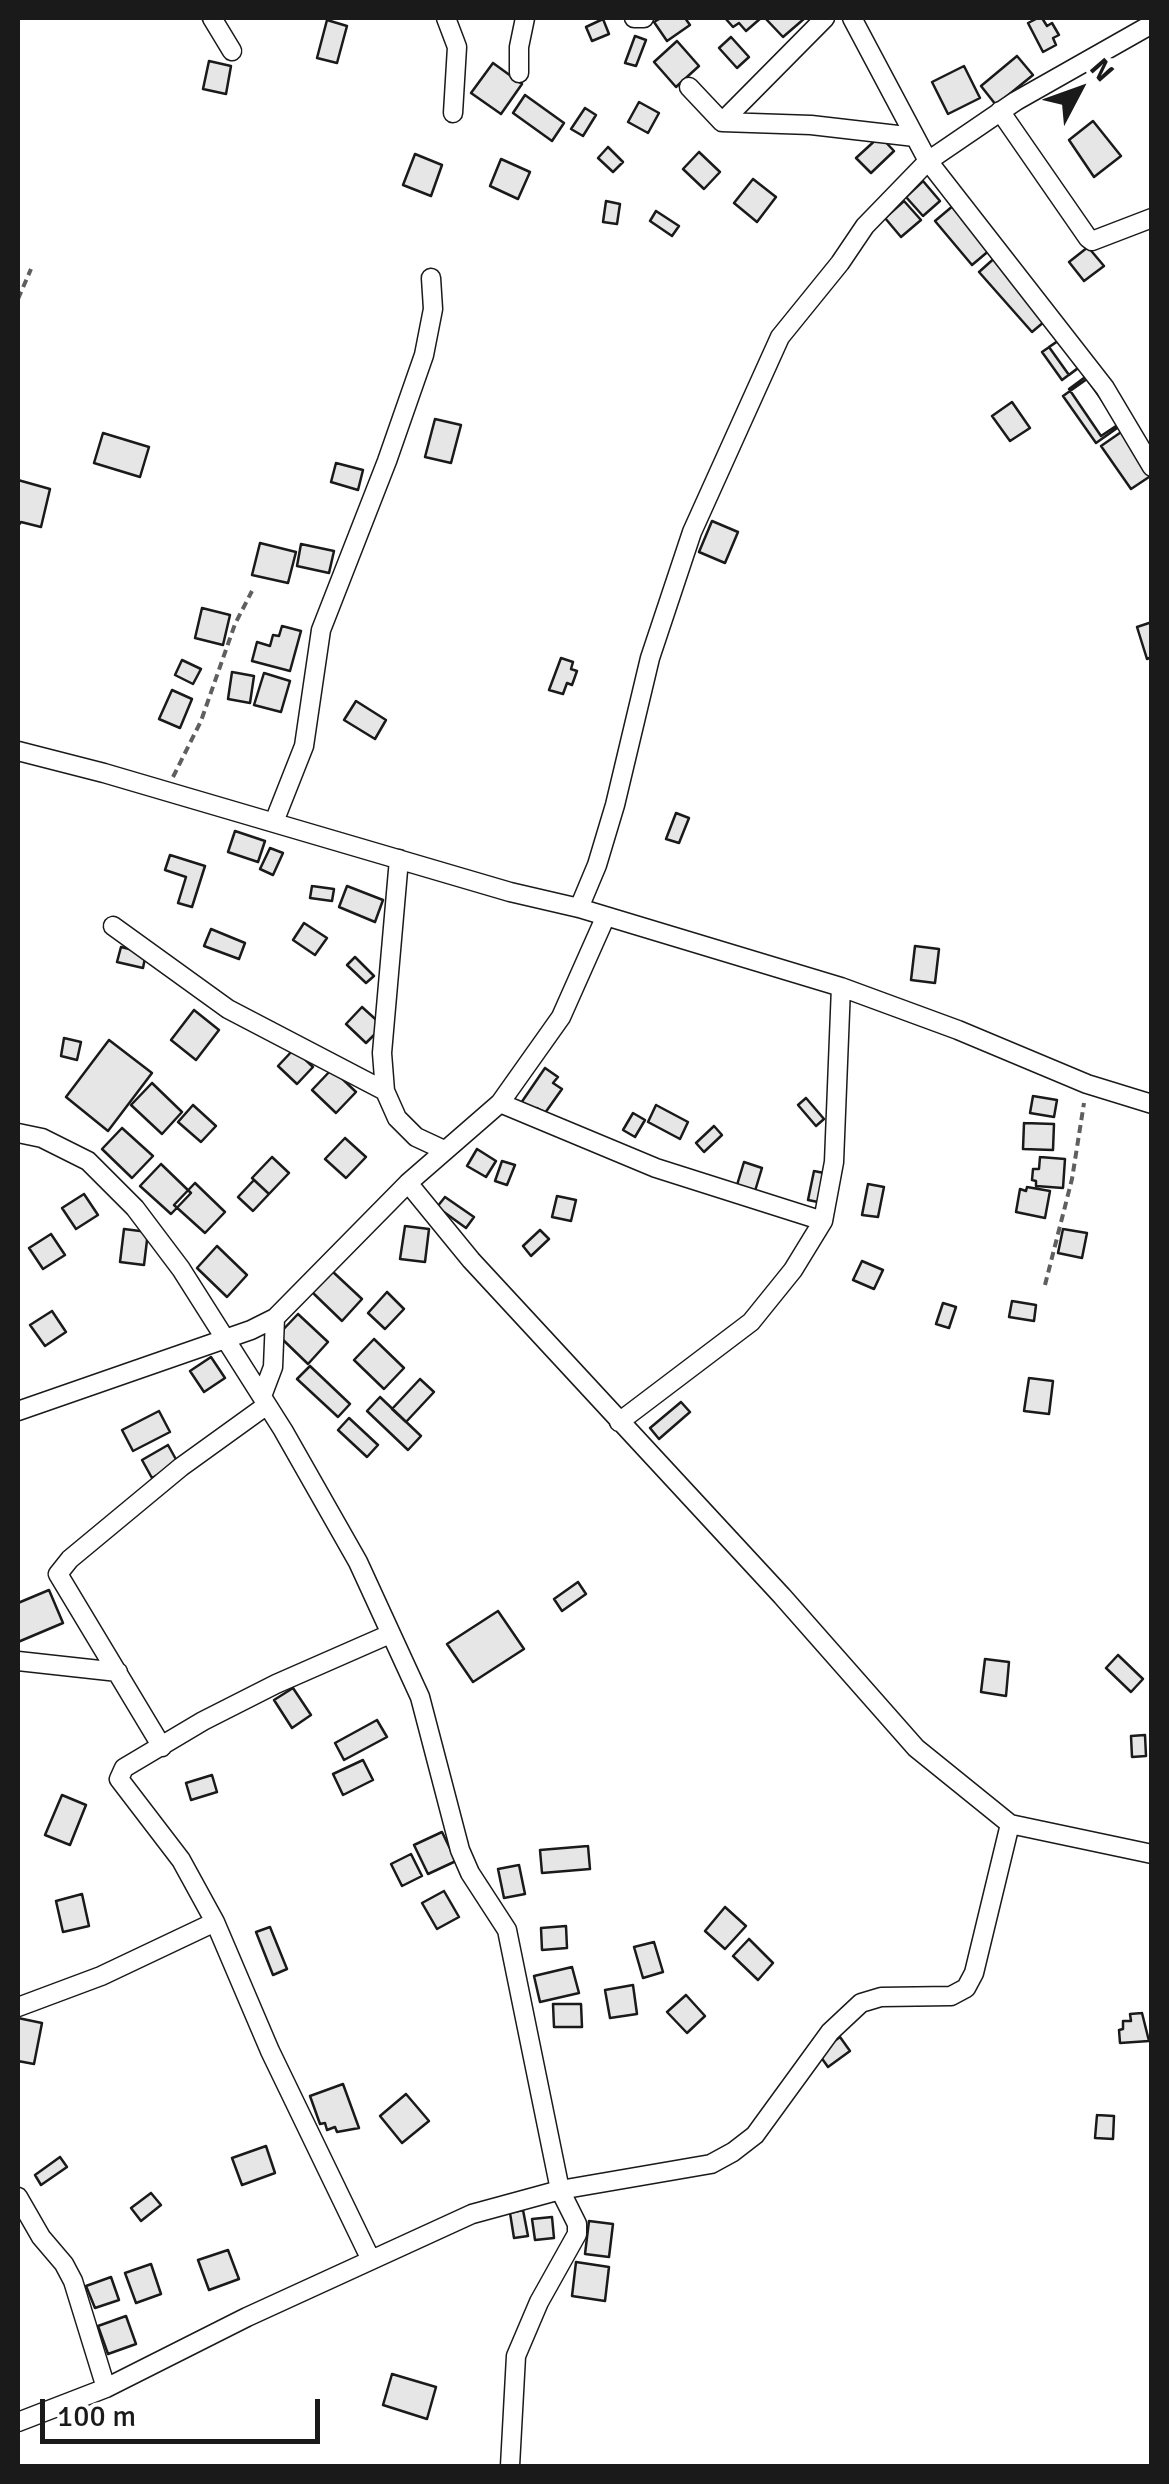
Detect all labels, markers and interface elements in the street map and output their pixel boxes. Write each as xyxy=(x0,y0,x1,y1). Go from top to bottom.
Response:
north arrow xyxy=(1029,40,1129,140)
text: N xyxy=(1082,52,1121,89)
scale bar xyxy=(45,2379,325,2441)
text: 100 m xyxy=(57,2398,136,2435)

